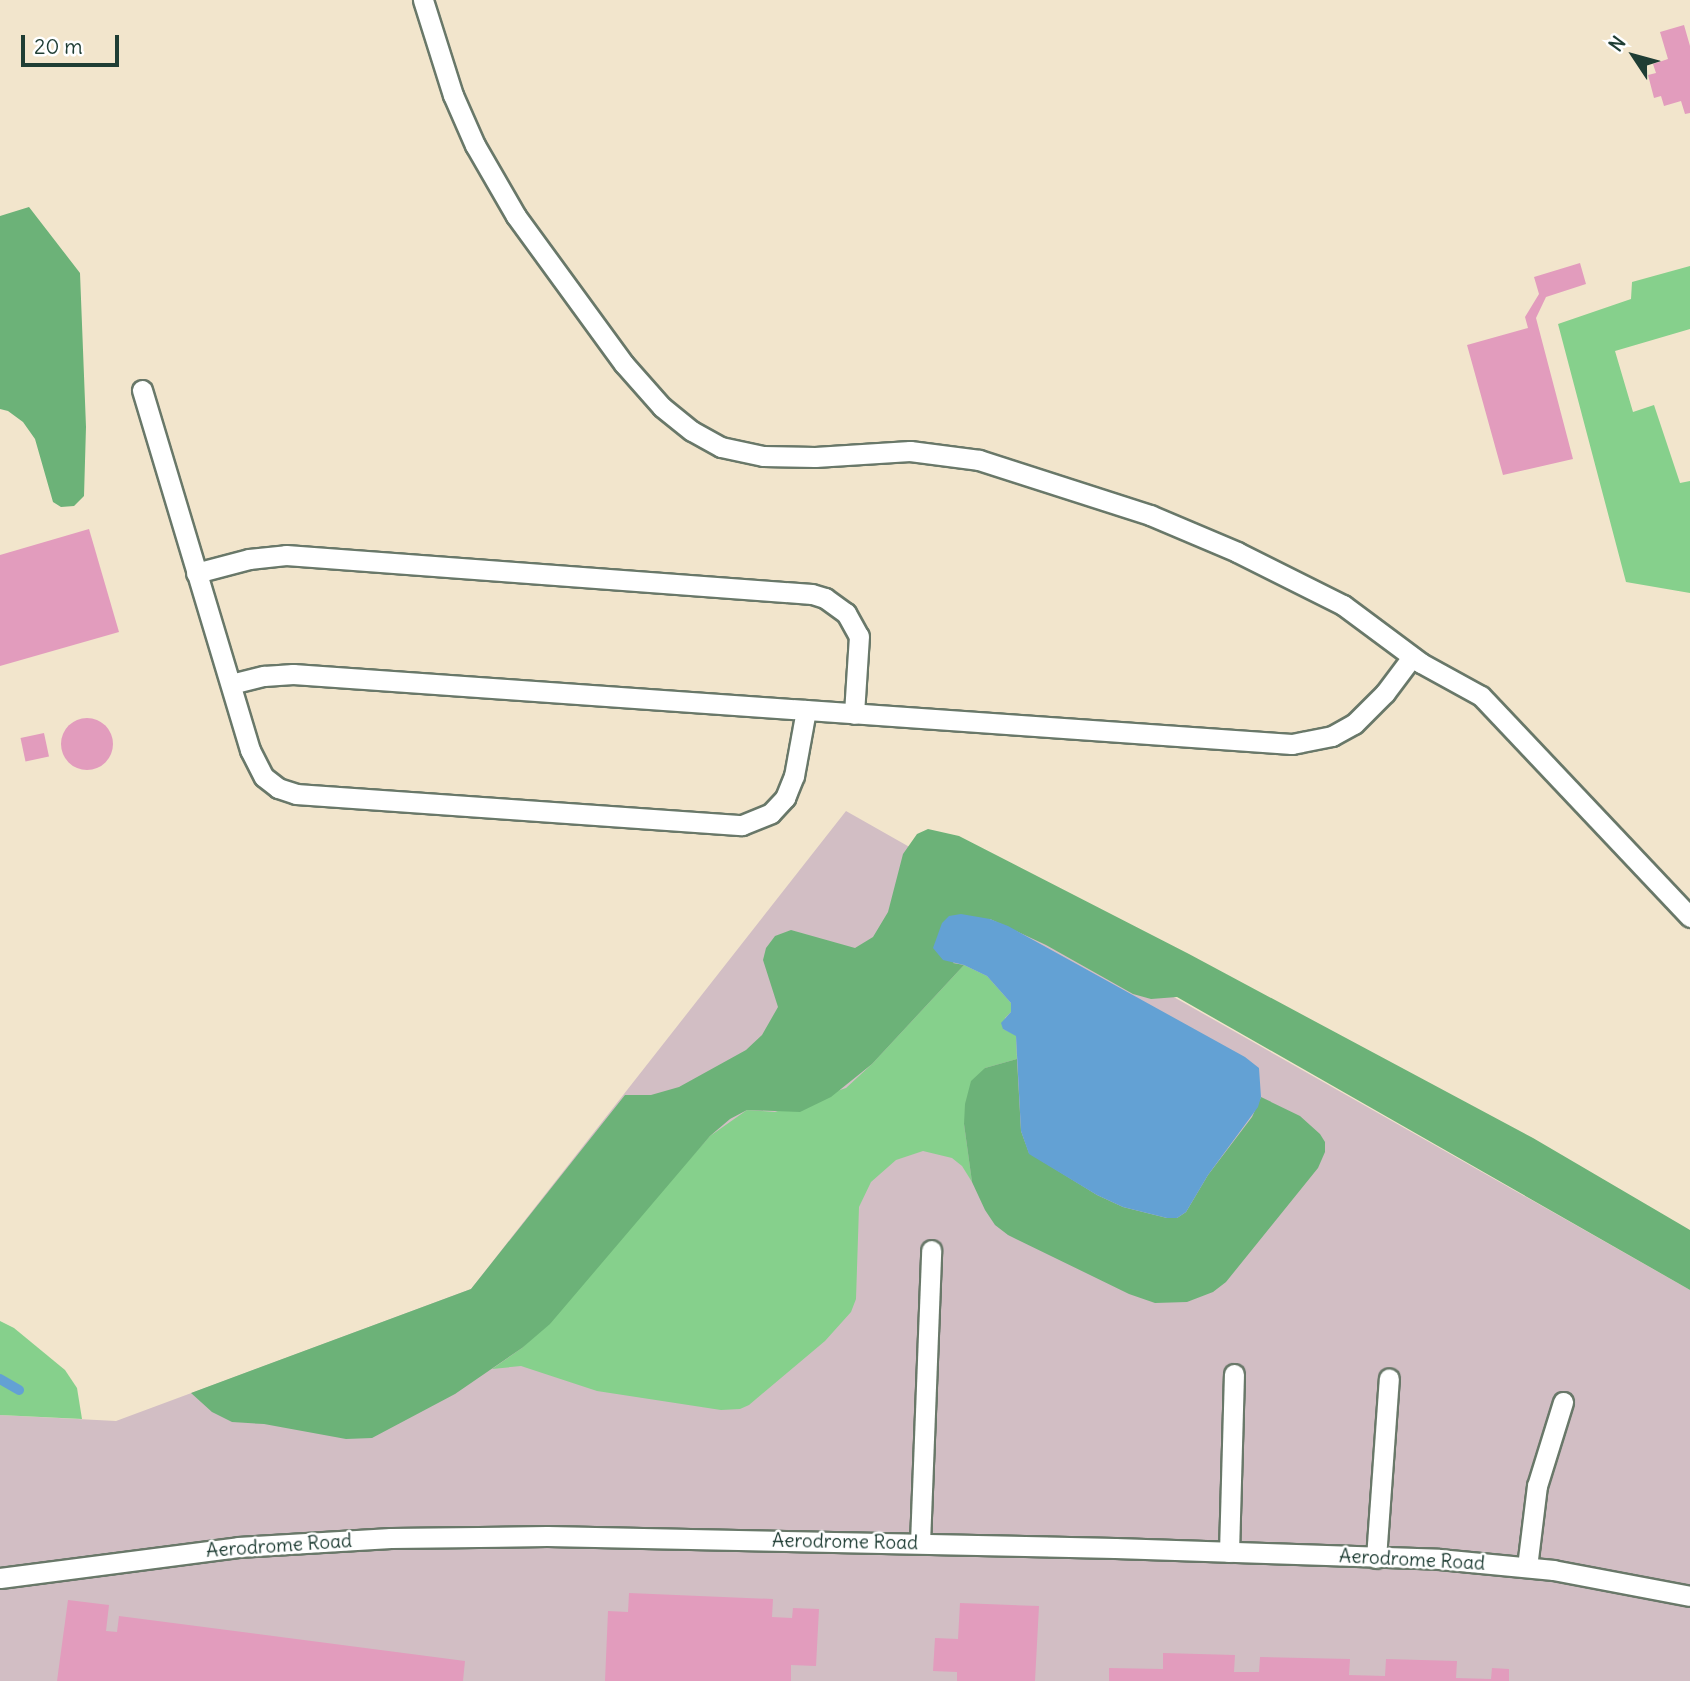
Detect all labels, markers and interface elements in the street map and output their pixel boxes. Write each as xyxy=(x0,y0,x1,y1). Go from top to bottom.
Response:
scale bar xyxy=(24,21,122,65)
north arrow xyxy=(1599,21,1669,91)
text: N xyxy=(1603,31,1631,56)
text: 20 m xyxy=(34,33,83,60)
street label: Aerodrome Road xyxy=(772,1529,918,1555)
street label: Aerodrome Road xyxy=(205,1530,353,1562)
street label: Aerodrome Road xyxy=(1338,1545,1486,1575)

